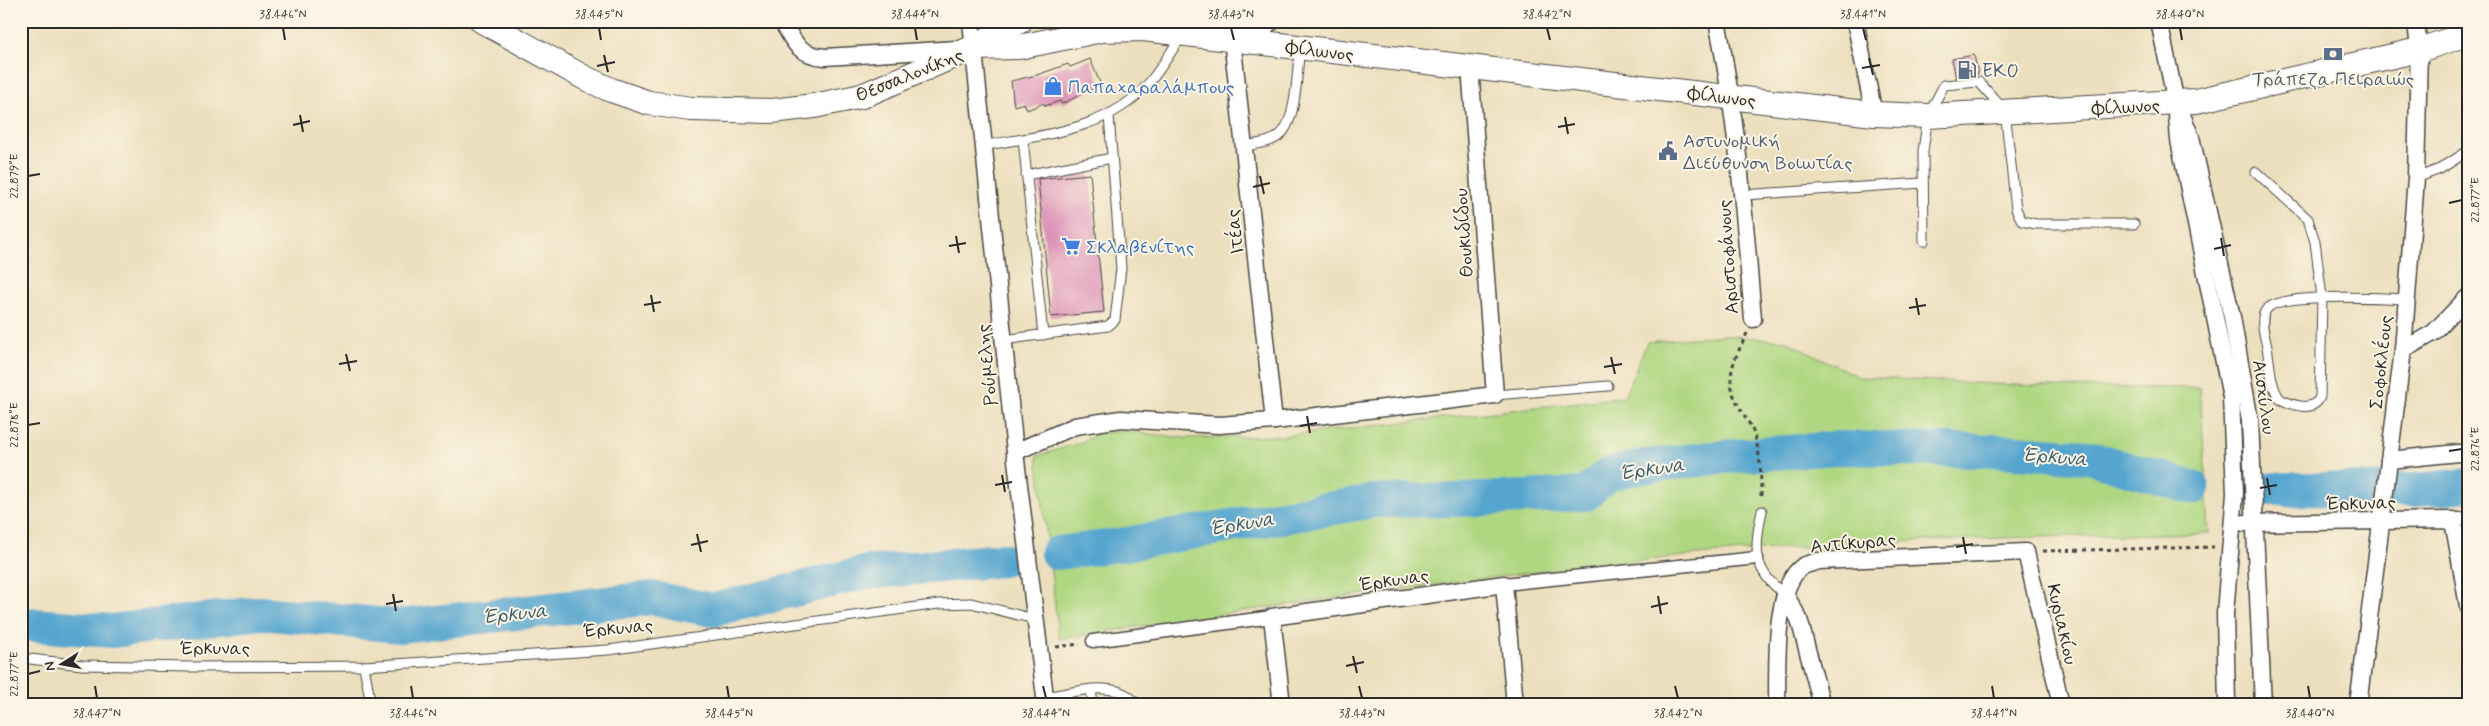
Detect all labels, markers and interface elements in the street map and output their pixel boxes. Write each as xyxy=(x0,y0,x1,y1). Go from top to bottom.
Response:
text: 38.446°N xyxy=(260,7,306,23)
text: 38.445°N xyxy=(575,7,623,23)
text: 38.444°N xyxy=(891,7,939,23)
text: 38.443°N xyxy=(1208,7,1254,23)
text: 38.442°N xyxy=(1523,7,1571,23)
text: 38.441°N xyxy=(1840,7,1886,23)
text: 38.440°N xyxy=(2156,7,2204,23)
street label: Φίλωνος xyxy=(1283,35,1355,68)
street label: Θεσσαλονίκης xyxy=(852,42,967,108)
bank icon: Τράπεζα Πειραιώς xyxy=(2322,43,2344,65)
fuel station icon: EKO xyxy=(1956,59,1978,81)
place label: EKO xyxy=(1982,59,2019,84)
place label: Τράπεζα Πειραιώς xyxy=(2252,67,2414,92)
shop icon: Παπαχαραλάμπους xyxy=(1042,75,1064,97)
place label: Παπαχαραλάμπους xyxy=(1068,75,1234,100)
street label: Φίλωνος xyxy=(1685,81,1757,114)
street label: Φίλωνος xyxy=(2090,93,2161,122)
place label: Αστυνομική Διεύθυνση Βοιωτίας xyxy=(1683,129,1853,176)
public building icon: Αστυνομική Διεύθυνση Βοιωτίας xyxy=(1657,140,1679,162)
text: 22.879°E xyxy=(7,153,23,199)
text: 22.877°E xyxy=(2468,177,2484,223)
street label: Θουκιδίδου xyxy=(1449,187,1480,278)
street label: Αριστοφάνους xyxy=(1712,199,1745,315)
street label: Ιτέας xyxy=(1220,208,1251,256)
supermarket icon: Σκλαβενίτης xyxy=(1060,235,1082,257)
place label: Σκλαβενίτης xyxy=(1086,235,1194,260)
street label: Σοφοκλέους xyxy=(2364,314,2399,410)
street label: Ρούμελης xyxy=(971,323,1004,407)
street label: Αισχύλου xyxy=(2246,358,2281,436)
text: 22.878°E xyxy=(7,402,23,448)
text: 22.876°E xyxy=(2468,427,2484,471)
water label: Έρκυνα xyxy=(2021,441,2089,474)
water label: Έρκυνα xyxy=(1618,452,1686,487)
street label: Έρκυνας xyxy=(2326,490,2396,517)
water label: Έρκυνα xyxy=(1208,506,1277,543)
street label: Αντίκυρας xyxy=(1809,527,1897,560)
street label: Έρκυνας xyxy=(1358,563,1431,598)
street label: Κυριακίου xyxy=(2040,581,2083,667)
water label: Έρκυνα xyxy=(481,598,549,631)
street label: Έρκυνας xyxy=(582,613,654,644)
street label: Έρκυνας xyxy=(180,636,250,661)
north arrow xyxy=(38,638,88,688)
text: 22.877°E xyxy=(7,651,23,697)
text: N xyxy=(40,660,60,673)
text: 38.447°N xyxy=(73,706,121,722)
text: 38.446°N xyxy=(390,706,436,722)
text: 38.445°N xyxy=(705,706,753,722)
text: 38.444°N xyxy=(1022,706,1070,722)
text: 38.443°N xyxy=(1339,706,1385,722)
text: 38.442°N xyxy=(1654,706,1702,722)
text: 38.441°N xyxy=(1971,706,2017,722)
text: 38.440°N xyxy=(2286,706,2334,722)

